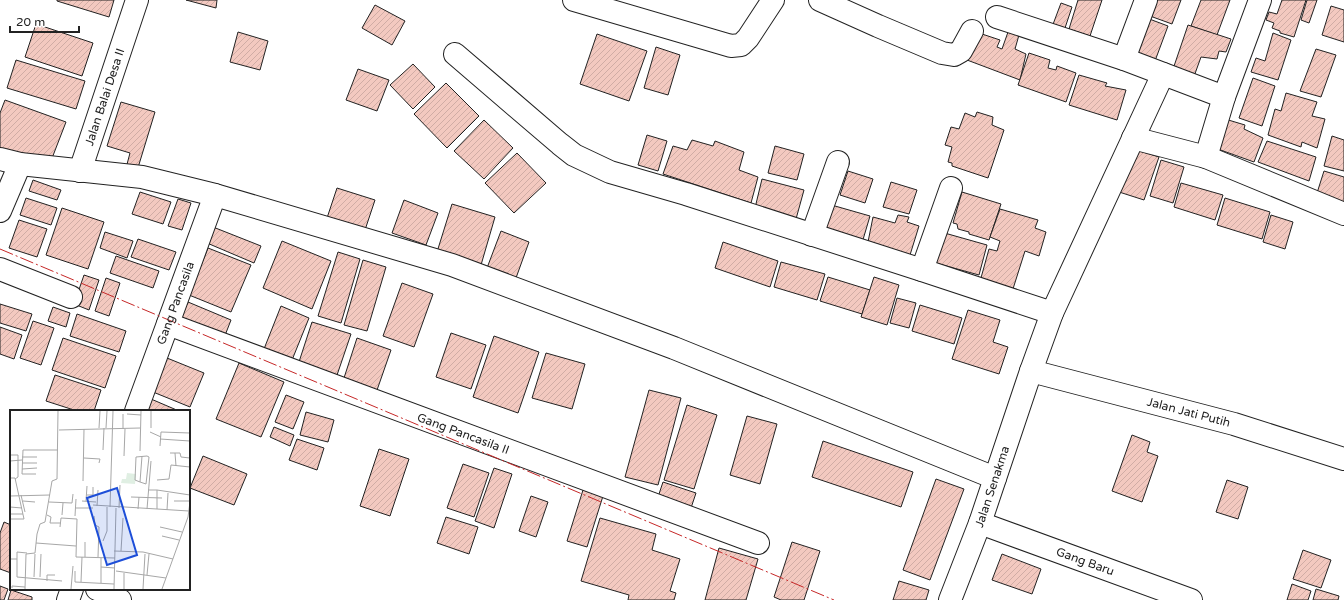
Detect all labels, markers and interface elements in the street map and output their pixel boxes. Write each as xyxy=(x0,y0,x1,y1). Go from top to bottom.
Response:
scale bar xyxy=(10,8,79,34)
text: 20 m xyxy=(16,15,45,29)
street label: Jalan Balai Desa II xyxy=(82,47,127,147)
street label: Gang Pancasila xyxy=(154,260,197,346)
street label: Jalan Jati Putih xyxy=(1146,395,1232,430)
inset map xyxy=(10,410,190,590)
street label: Gang Pancasila II xyxy=(415,410,511,457)
street label: Jalan Senakma xyxy=(972,444,1012,529)
street label: Gang Baru xyxy=(1054,544,1116,578)

